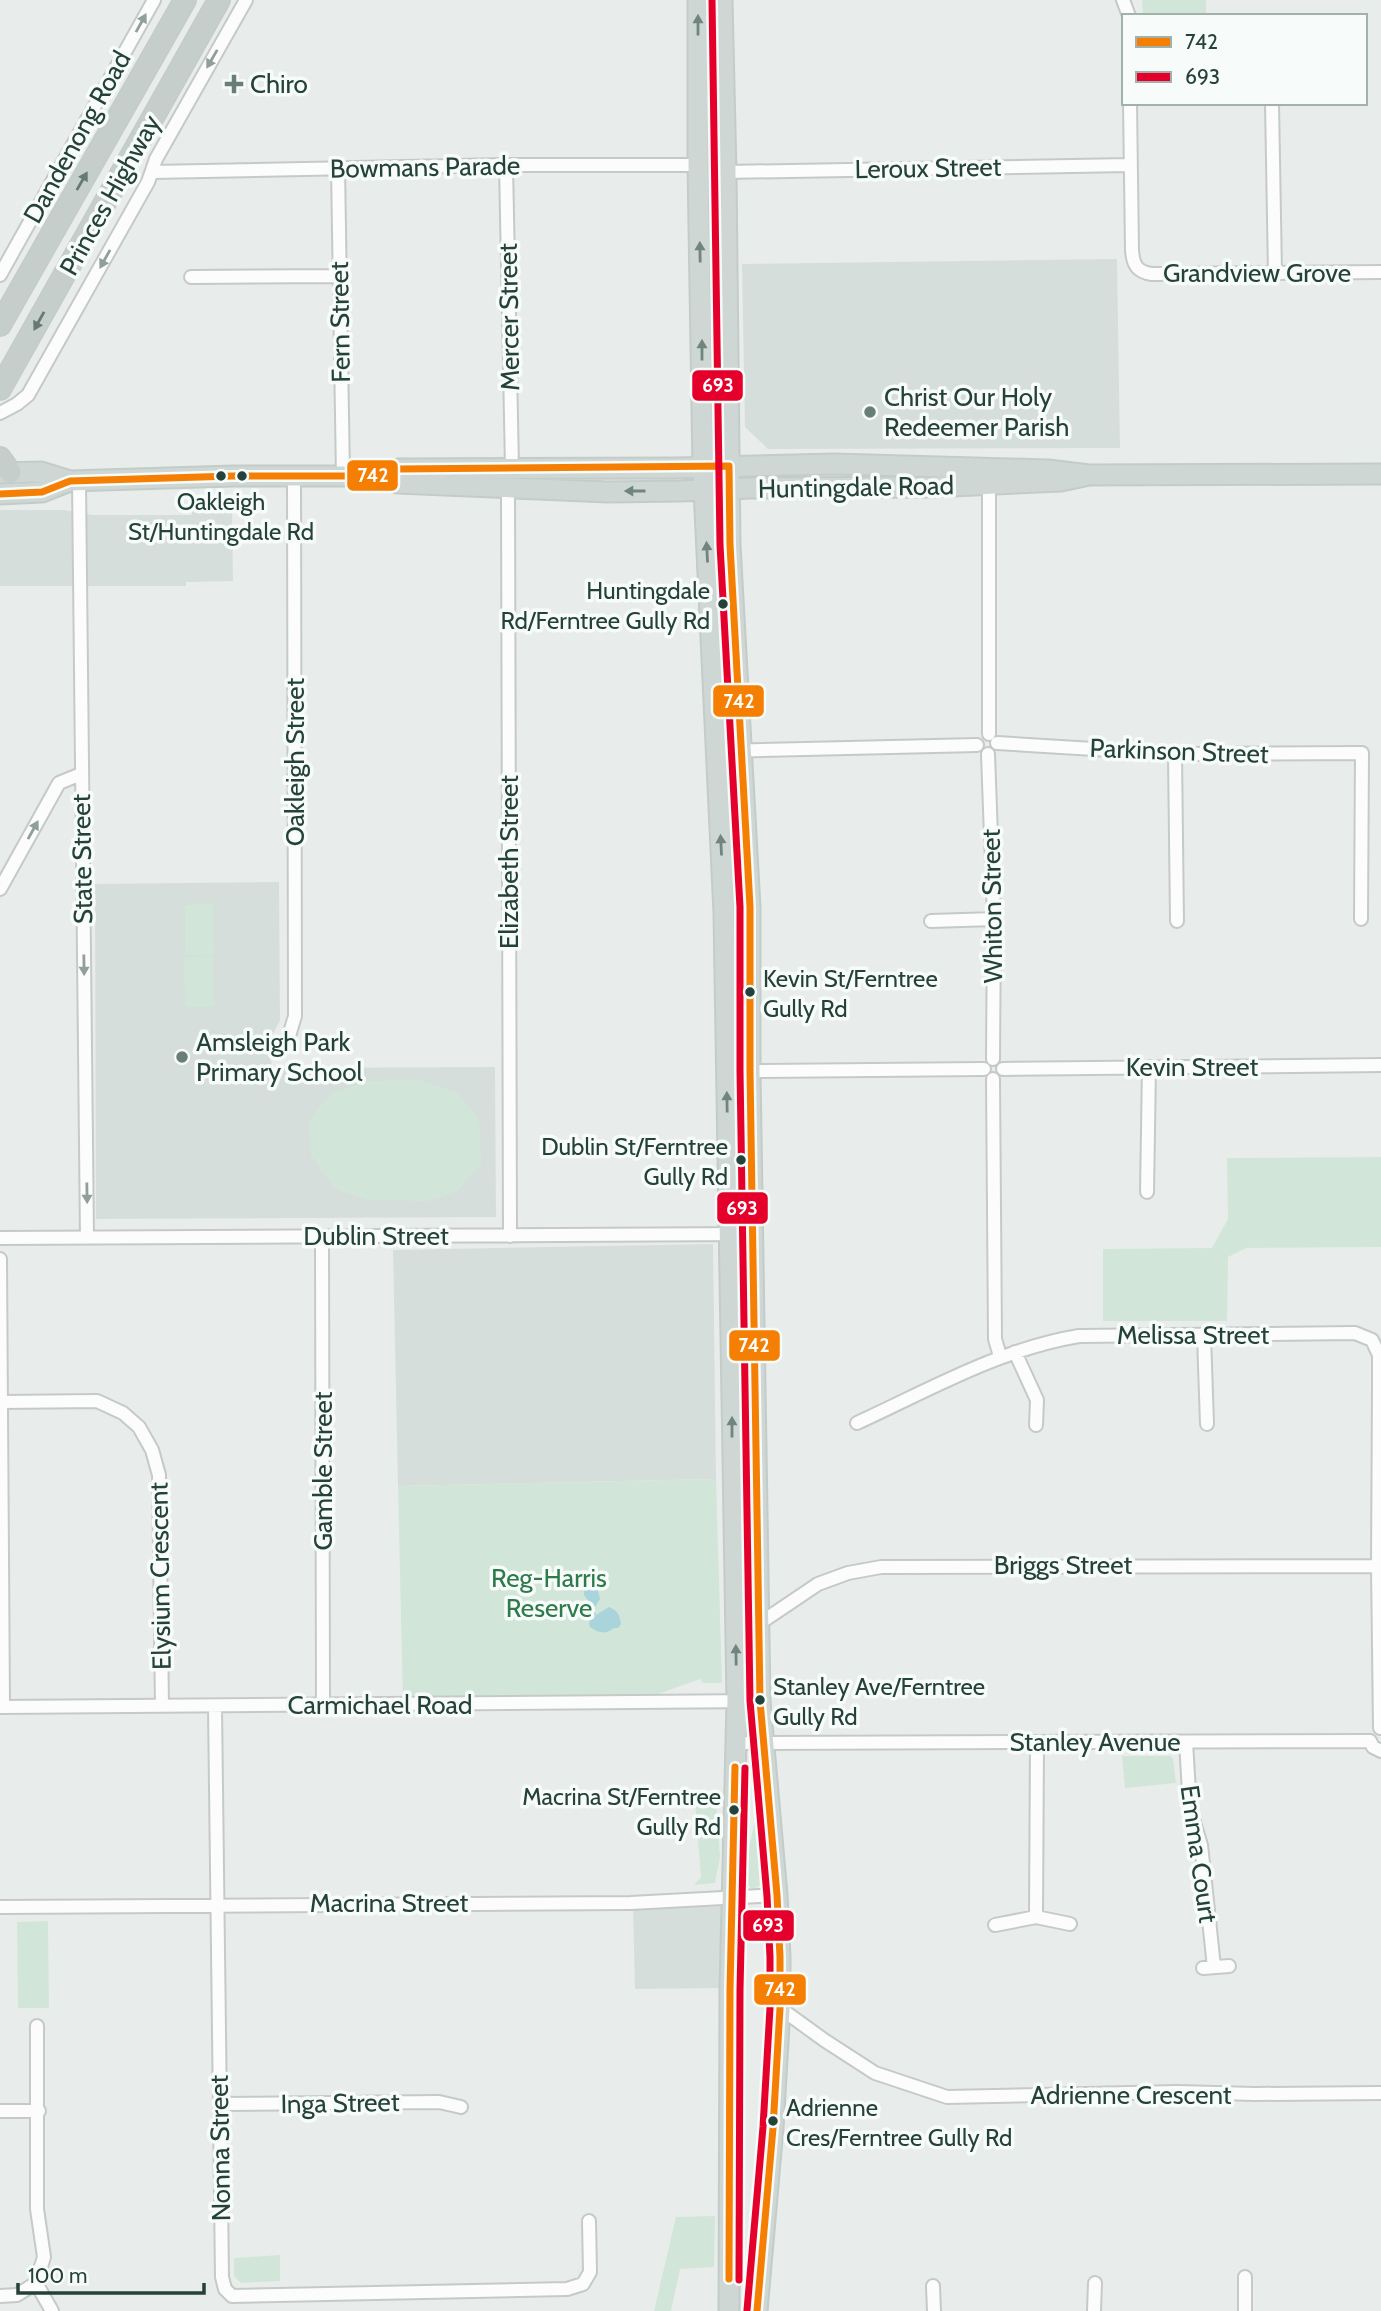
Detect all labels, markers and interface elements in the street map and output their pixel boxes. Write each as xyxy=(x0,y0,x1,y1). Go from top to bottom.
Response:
one-way arrow xyxy=(135,13,147,33)
one-way arrow xyxy=(692,14,704,36)
legend xyxy=(1122,14,1367,105)
text: 742 xyxy=(1185,29,1218,54)
street label: Dandenong Road xyxy=(16,45,138,229)
one-way arrow xyxy=(206,50,218,69)
text: 693 xyxy=(1185,64,1220,89)
place label: Chiro xyxy=(250,68,308,100)
marker: Chiro xyxy=(224,74,244,94)
street label: Princes Highway xyxy=(53,109,167,281)
street label: Bowmans Parade xyxy=(330,149,520,185)
street label: Leroux Street xyxy=(854,151,1002,185)
one-way arrow xyxy=(76,171,88,191)
one-way arrow xyxy=(694,241,706,263)
street label: Mercer Street xyxy=(492,243,526,391)
one-way arrow xyxy=(99,249,111,269)
street label: Grandview Grove xyxy=(1163,257,1351,289)
street label: Fern Street xyxy=(323,261,357,383)
one-way arrow xyxy=(33,311,45,330)
one-way arrow xyxy=(696,339,707,361)
line badge: 693 xyxy=(691,369,744,402)
text: 693 xyxy=(702,374,734,397)
place label: Christ Our Holy Redeemer Parish xyxy=(884,381,1069,443)
marker: Christ Our Holy Redeemer Parish xyxy=(862,404,878,420)
line badge: 742 xyxy=(346,459,399,492)
text: 742 xyxy=(358,464,388,487)
marker: Oakleigh St/Huntingdale Rd xyxy=(214,469,228,483)
unlabelled marker xyxy=(235,469,249,483)
street label: Huntingdale Road xyxy=(758,469,954,505)
one-way arrow xyxy=(624,485,646,497)
place label: Oakleigh St/Huntingdale Rd xyxy=(128,487,314,546)
one-way arrow xyxy=(701,541,712,563)
place label: Huntingdale Rd/Ferntree Gully Rd xyxy=(500,576,710,635)
marker: Huntingdale Rd/Ferntree Gully Rd xyxy=(716,597,730,611)
street label: Oakleigh Street xyxy=(279,678,311,846)
line badge: 742 xyxy=(712,684,765,718)
text: 742 xyxy=(724,690,754,713)
street label: Parkinson Street xyxy=(1089,732,1269,770)
street label: Elizabeth Street xyxy=(493,775,525,949)
street label: State Street xyxy=(65,793,99,924)
one-way arrow xyxy=(27,820,39,839)
street label: Whiton Street xyxy=(975,828,1009,983)
one-way arrow xyxy=(716,833,727,855)
one-way arrow xyxy=(78,954,90,976)
place label: Kevin St/Ferntree Gully Rd xyxy=(763,964,938,1023)
marker: Kevin St/Ferntree Gully Rd xyxy=(743,985,757,999)
place label: Amsleigh Park Primary School xyxy=(196,1026,363,1088)
marker: Amsleigh Park Primary School xyxy=(174,1049,190,1065)
street label: Kevin Street xyxy=(1126,1051,1259,1083)
one-way arrow xyxy=(722,1091,733,1113)
place label: Dublin St/Ferntree Gully Rd xyxy=(541,1132,728,1191)
marker: Dublin St/Ferntree Gully Rd xyxy=(734,1153,748,1167)
one-way arrow xyxy=(81,1182,92,1204)
line badge: 693 xyxy=(716,1191,769,1225)
text: 693 xyxy=(726,1197,758,1220)
street label: Dublin Street xyxy=(303,1220,449,1252)
street label: Melissa Street xyxy=(1117,1319,1269,1351)
line badge: 742 xyxy=(728,1329,781,1362)
text: 742 xyxy=(739,1334,769,1357)
street label: Gamble Street xyxy=(307,1391,339,1551)
one-way arrow xyxy=(726,1416,738,1438)
street label: Elysium Crescent xyxy=(142,1482,178,1670)
street label: Briggs Street xyxy=(994,1549,1132,1581)
park label: Reg-Harris Reserve xyxy=(491,1562,607,1624)
one-way arrow xyxy=(730,1644,742,1666)
place label: Stanley Ave/Ferntree Gully Rd xyxy=(773,1672,985,1731)
street label: Carmichael Road xyxy=(287,1689,473,1721)
marker: Stanley Ave/Ferntree Gully Rd xyxy=(753,1693,767,1707)
street label: Stanley Avenue xyxy=(1009,1726,1181,1758)
place label: Macrina St/Ferntree Gully Rd xyxy=(522,1782,721,1841)
street label: Emma Court xyxy=(1174,1783,1225,1925)
marker: Macrina St/Ferntree Gully Rd xyxy=(727,1803,741,1817)
street label: Macrina Street xyxy=(310,1887,469,1919)
line badge: 693 xyxy=(742,1909,795,1942)
text: 693 xyxy=(752,1914,784,1937)
line badge: 742 xyxy=(753,1973,807,2006)
text: 742 xyxy=(765,1978,795,2001)
street label: Nonna Street xyxy=(203,2074,237,2222)
street label: Adrienne Crescent xyxy=(1030,2079,1232,2111)
street label: Inga Street xyxy=(280,2086,400,2120)
place label: Adrienne Cres/Ferntree Gully Rd xyxy=(786,2093,1012,2152)
marker: Adrienne Cres/Ferntree Gully Rd xyxy=(766,2114,780,2128)
scale bar xyxy=(18,2252,203,2296)
text: 100 m xyxy=(28,2263,87,2288)

